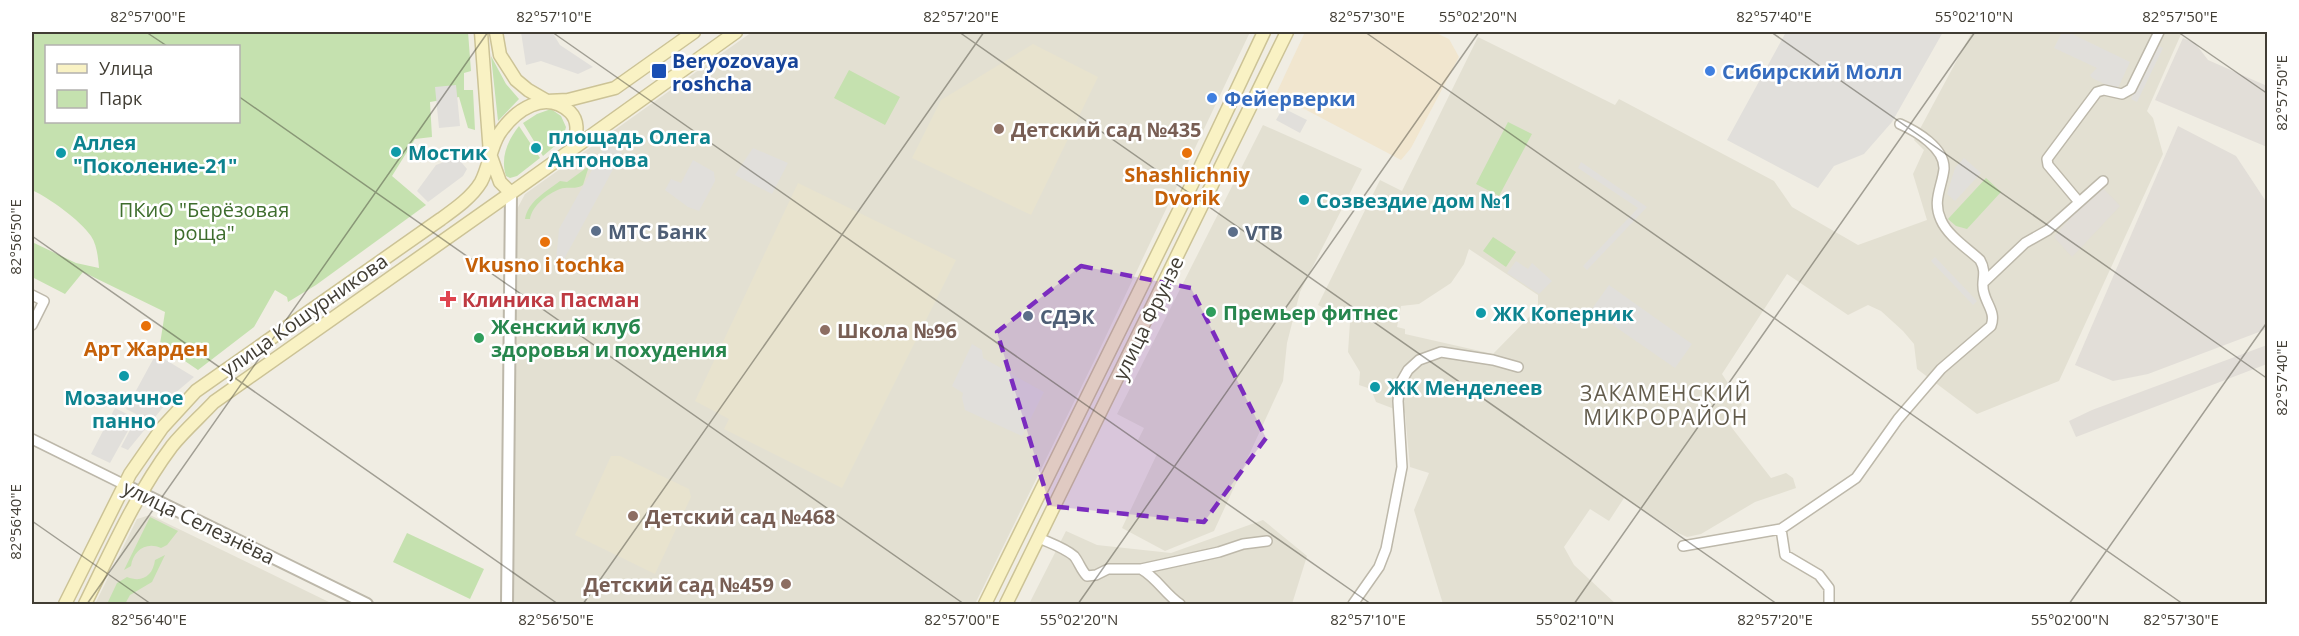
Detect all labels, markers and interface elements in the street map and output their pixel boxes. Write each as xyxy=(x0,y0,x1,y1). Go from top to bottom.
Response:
text: 82°57'00"E xyxy=(110,6,186,26)
text: 82°57'10"E xyxy=(516,6,592,26)
text: 82°57'20"E xyxy=(923,6,999,26)
text: 82°57'30"E xyxy=(1329,6,1405,26)
text: 55°02'20"N xyxy=(1439,6,1517,26)
text: 82°57'40"E xyxy=(1736,6,1812,26)
text: 55°02'10"N xyxy=(1935,6,2013,26)
text: 82°57'50"E xyxy=(2142,6,2218,26)
legend xyxy=(45,45,240,123)
place label: Beryozovaya roshcha xyxy=(672,47,799,97)
text: 82°57'50"E xyxy=(2271,55,2291,131)
text: Улица xyxy=(99,56,153,80)
place label: Сибирский Молл xyxy=(1722,58,1902,85)
marker: Beryozovaya roshcha xyxy=(650,62,668,80)
marker: Сибирский Молл xyxy=(1703,64,1717,78)
place label: Фейерверки xyxy=(1224,85,1356,112)
text: Парк xyxy=(99,86,143,110)
marker: Фейерверки xyxy=(1205,91,1219,105)
place label: Детский сад №435 xyxy=(1011,116,1202,143)
marker: Детский сад №435 xyxy=(992,122,1006,136)
place label: площадь Олега Антонова xyxy=(548,123,711,173)
place label: Аллея "Поколение-21" xyxy=(73,129,237,179)
place label: Мостик xyxy=(408,139,488,166)
marker: площадь Олега Антонова xyxy=(529,141,543,155)
marker: Мостик xyxy=(389,145,403,159)
marker: Аллея "Поколение-21" xyxy=(54,146,68,160)
marker: Shashlichniy Dvorik xyxy=(1180,146,1194,160)
place label: Shashlichniy Dvorik xyxy=(1124,161,1250,211)
place label: Созвездие дом №1 xyxy=(1316,187,1512,214)
marker: Созвездие дом №1 xyxy=(1297,193,1311,207)
park label: ПКиО "Берёзовая роща" xyxy=(119,196,289,246)
text: 82°56'50"E xyxy=(5,199,25,275)
place label: МТС Банк xyxy=(608,218,707,245)
place label: VTB xyxy=(1245,219,1283,246)
marker: МТС Банк xyxy=(589,224,603,238)
marker: VTB xyxy=(1226,225,1240,239)
marker: Vkusno i tochka xyxy=(538,235,552,249)
street label: улица Кошурникова xyxy=(215,247,393,383)
place label: Vkusno i tochka xyxy=(465,251,625,278)
street label: улица Фрунзе xyxy=(1106,252,1190,384)
place label: Клиника Пасман xyxy=(462,286,640,313)
marker: Клиника Пасман xyxy=(439,290,457,308)
place label: Премьер фитнес xyxy=(1223,299,1398,326)
place label: ЖК Коперник xyxy=(1493,300,1634,327)
place label: СДЭК xyxy=(1040,303,1095,330)
marker: Премьер фитнес xyxy=(1204,305,1218,319)
marker: ЖК Коперник xyxy=(1474,306,1488,320)
marker: СДЭК xyxy=(1021,309,1035,323)
place label: Женский клуб здоровья и похудения xyxy=(491,313,727,363)
place label: Школа №96 xyxy=(837,317,957,344)
marker: Арт Жарден xyxy=(139,319,153,333)
marker: Школа №96 xyxy=(818,323,832,337)
marker: Женский клуб здоровья и похудения xyxy=(472,331,486,345)
place label: Арт Жарден xyxy=(84,335,208,362)
text: 82°57'40"E xyxy=(2271,340,2291,416)
marker: Мозаичное панно xyxy=(117,369,131,383)
place label: ЖК Менделеев xyxy=(1387,374,1543,401)
district label: ЗАКАМЕНСКИЙ МИКРОРАЙОН xyxy=(1580,379,1752,431)
marker: ЖК Менделеев xyxy=(1368,380,1382,394)
place label: Мозаичное панно xyxy=(64,384,184,434)
street label: улица Селезнёва xyxy=(119,474,279,570)
text: 82°56'40"E xyxy=(5,484,25,560)
place label: Детский сад №468 xyxy=(645,503,836,530)
marker: Детский сад №468 xyxy=(626,509,640,523)
place label: Детский сад №459 xyxy=(583,571,774,598)
marker: Детский сад №459 xyxy=(779,577,793,591)
text: 82°56'40"E xyxy=(111,609,187,629)
text: 82°56'50"E xyxy=(518,609,594,629)
text: 82°57'00"E xyxy=(924,609,1000,629)
text: 55°02'20"N xyxy=(1040,609,1118,629)
text: 82°57'10"E xyxy=(1330,609,1406,629)
text: 55°02'10"N xyxy=(1536,609,1614,629)
text: 82°57'20"E xyxy=(1737,609,1813,629)
text: 55°02'00"N xyxy=(2031,609,2109,629)
text: 82°57'30"E xyxy=(2143,609,2219,629)

